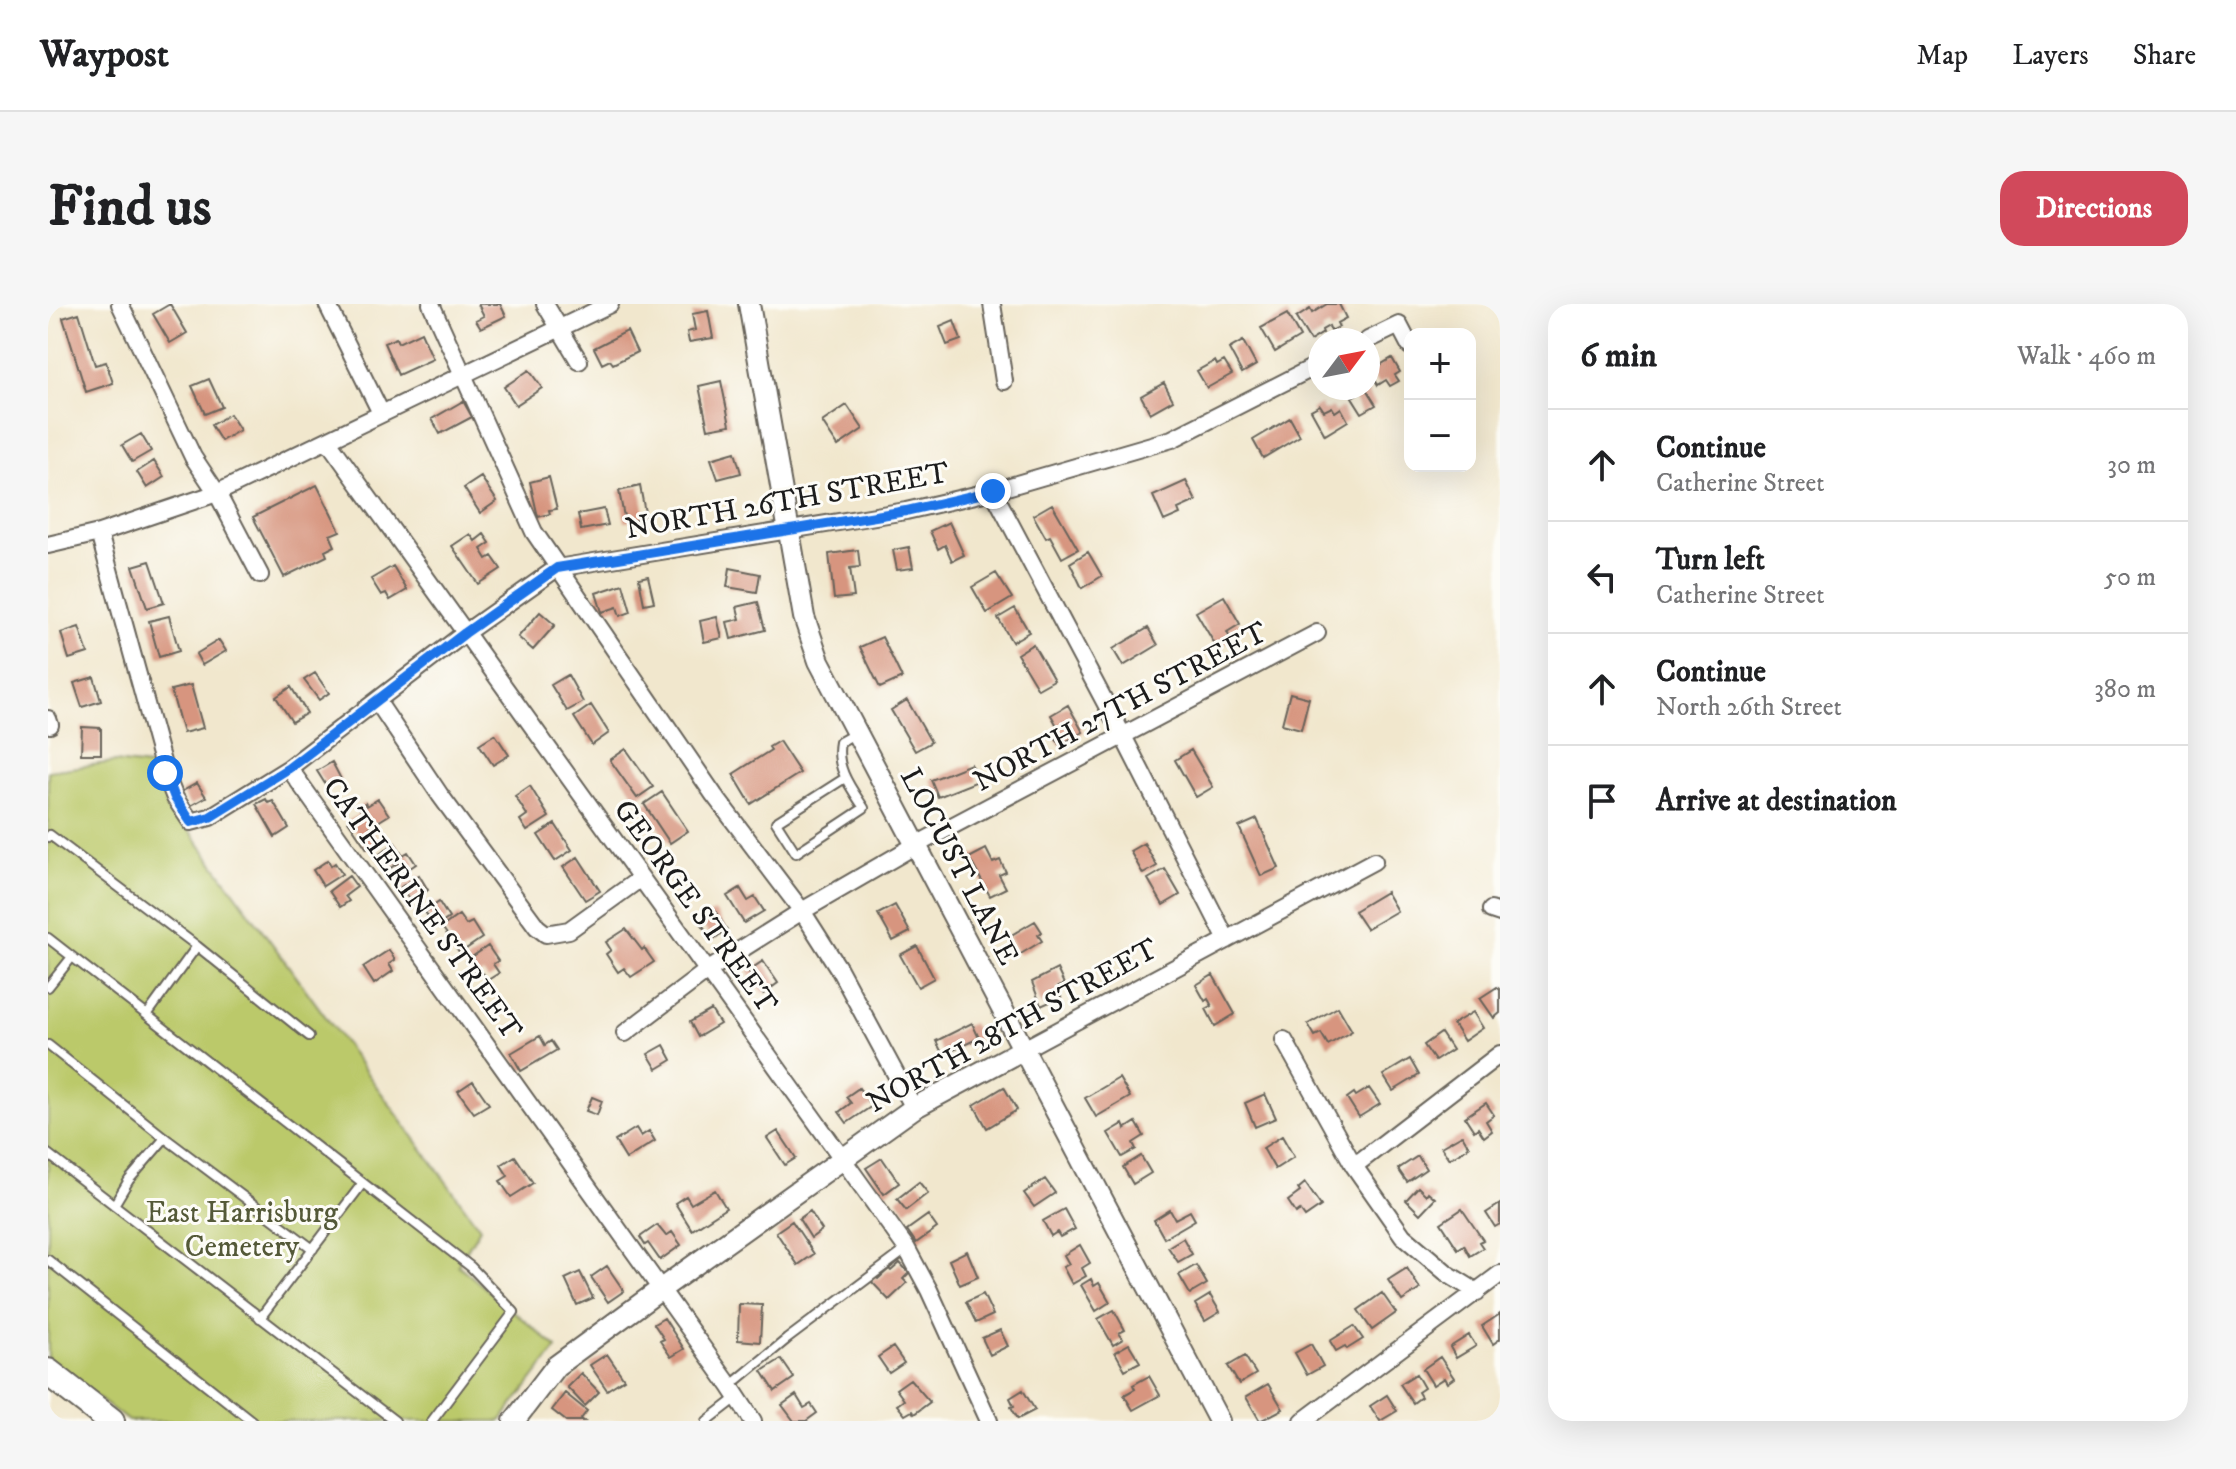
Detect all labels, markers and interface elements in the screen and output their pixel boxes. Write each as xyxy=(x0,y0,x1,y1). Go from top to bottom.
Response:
text: Waypost xyxy=(40,31,169,79)
text: Map xyxy=(1917,38,1968,73)
text: Layers xyxy=(2012,38,2089,73)
text: Share xyxy=(2133,38,2196,73)
button: Directions xyxy=(2000,171,2188,246)
text: Find us xyxy=(48,173,212,243)
north arrow xyxy=(1308,328,1380,400)
map controls xyxy=(1404,328,1476,472)
button: + xyxy=(1404,328,1476,400)
text: 6 min xyxy=(1580,335,1657,377)
text: Walk · 460 m xyxy=(2017,340,2156,373)
button: − xyxy=(1404,400,1476,472)
text: Continue xyxy=(1656,430,1766,467)
icon: ahead xyxy=(1580,443,1624,487)
text: 30 m xyxy=(2107,449,2156,482)
street label: NORTH 26TH STREET xyxy=(623,455,952,548)
text: Catherine Street xyxy=(1656,467,1825,500)
route end xyxy=(975,473,1011,509)
text: Turn left xyxy=(1656,542,1765,579)
icon: left xyxy=(1580,555,1624,599)
text: 50 m xyxy=(2104,561,2156,594)
text: Catherine Street xyxy=(1656,579,1825,612)
street label: NORTH 27TH STREET xyxy=(967,614,1274,801)
text: Continue xyxy=(1656,654,1766,691)
icon: ahead xyxy=(1580,667,1624,711)
text: 380 m xyxy=(2094,673,2156,706)
text: North 26th Street xyxy=(1656,691,1842,724)
route start xyxy=(147,755,183,791)
street label: LOCUST LANE xyxy=(891,762,1026,972)
street label: CATHERINE STREET xyxy=(314,770,530,1048)
icon: arrive xyxy=(1580,779,1624,823)
text: Arrive at destination xyxy=(1656,783,1897,820)
street label: GEORGE STREET xyxy=(605,793,785,1021)
street label: NORTH 28TH STREET xyxy=(861,931,1165,1122)
park label: East Harrisburg Cemetery xyxy=(146,1195,339,1266)

